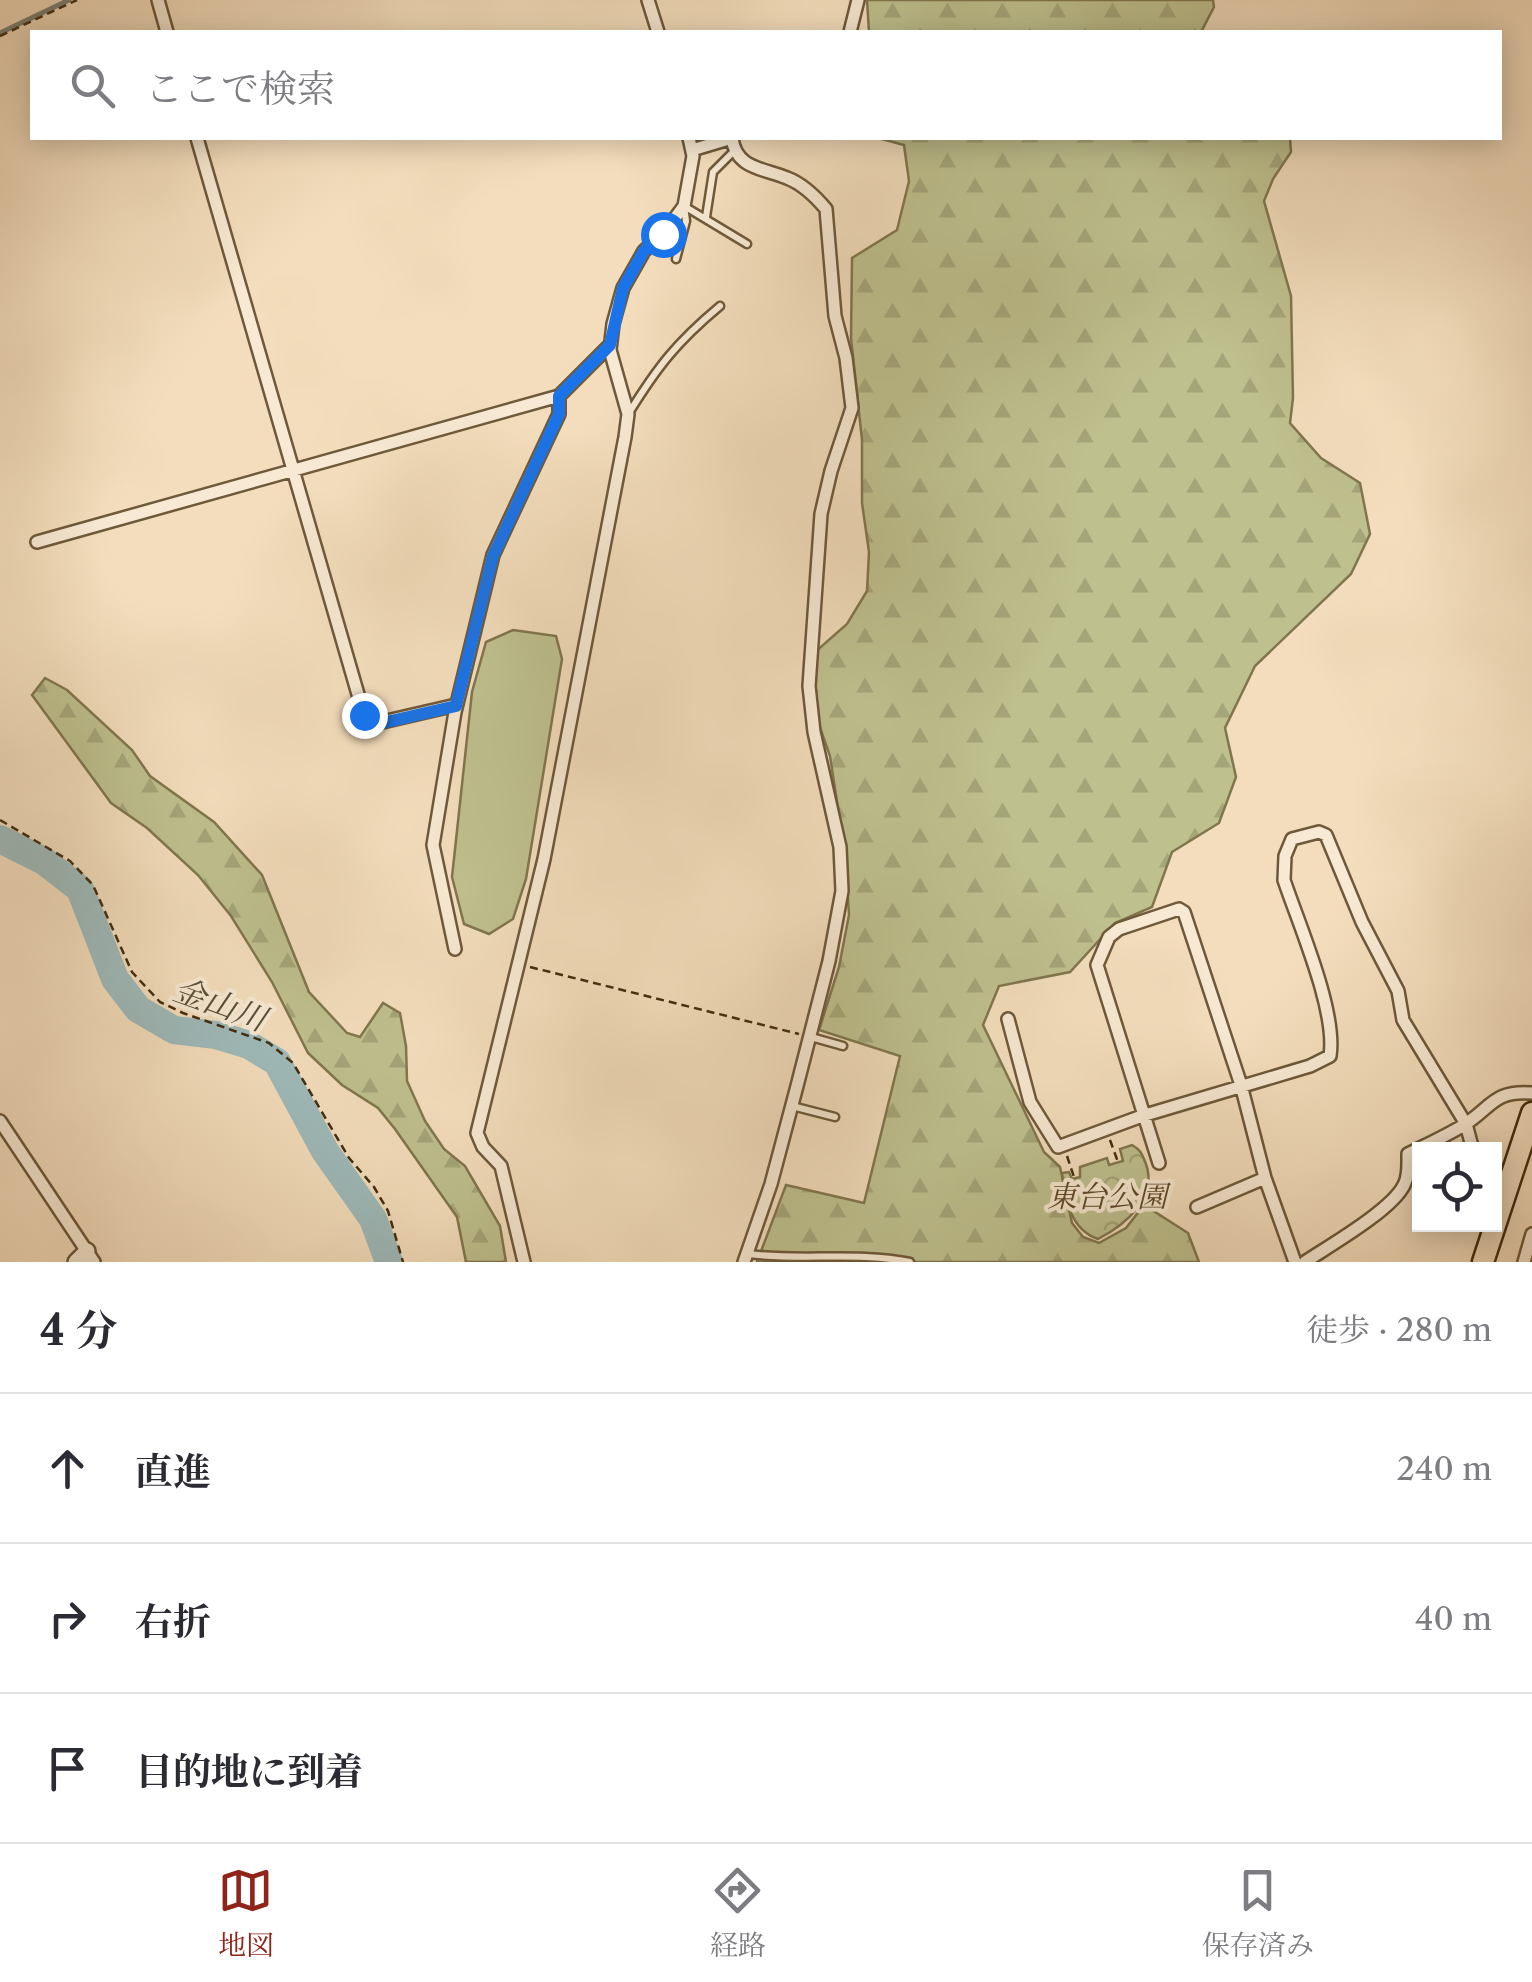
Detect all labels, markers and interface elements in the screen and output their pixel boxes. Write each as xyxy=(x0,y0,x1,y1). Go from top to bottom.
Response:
search box xyxy=(30,30,1502,140)
icon: search xyxy=(65,58,120,113)
text: ここで検索 xyxy=(145,65,335,112)
route start xyxy=(641,212,687,258)
route end xyxy=(342,693,388,739)
water label: 金山川 xyxy=(168,969,275,1040)
map controls xyxy=(1412,1142,1502,1232)
button: locate xyxy=(1412,1142,1502,1232)
park label: 東台公園 xyxy=(1047,1178,1172,1215)
text: 4 分 xyxy=(40,1304,117,1356)
text: 徒歩 · 280 m xyxy=(1306,1310,1492,1349)
icon: ahead xyxy=(40,1441,95,1496)
text: 直進 xyxy=(135,1448,211,1495)
text: 240 m xyxy=(1396,1449,1492,1488)
icon: right xyxy=(40,1591,95,1646)
text: 右折 xyxy=(135,1598,211,1645)
text: 40 m xyxy=(1415,1599,1492,1638)
icon: arrive xyxy=(40,1741,95,1796)
text: 目的地に到着 xyxy=(135,1748,363,1795)
tab: 地図 xyxy=(218,1863,274,1963)
tab: 経路 xyxy=(710,1863,766,1963)
tab: 保存済み xyxy=(1202,1863,1314,1963)

